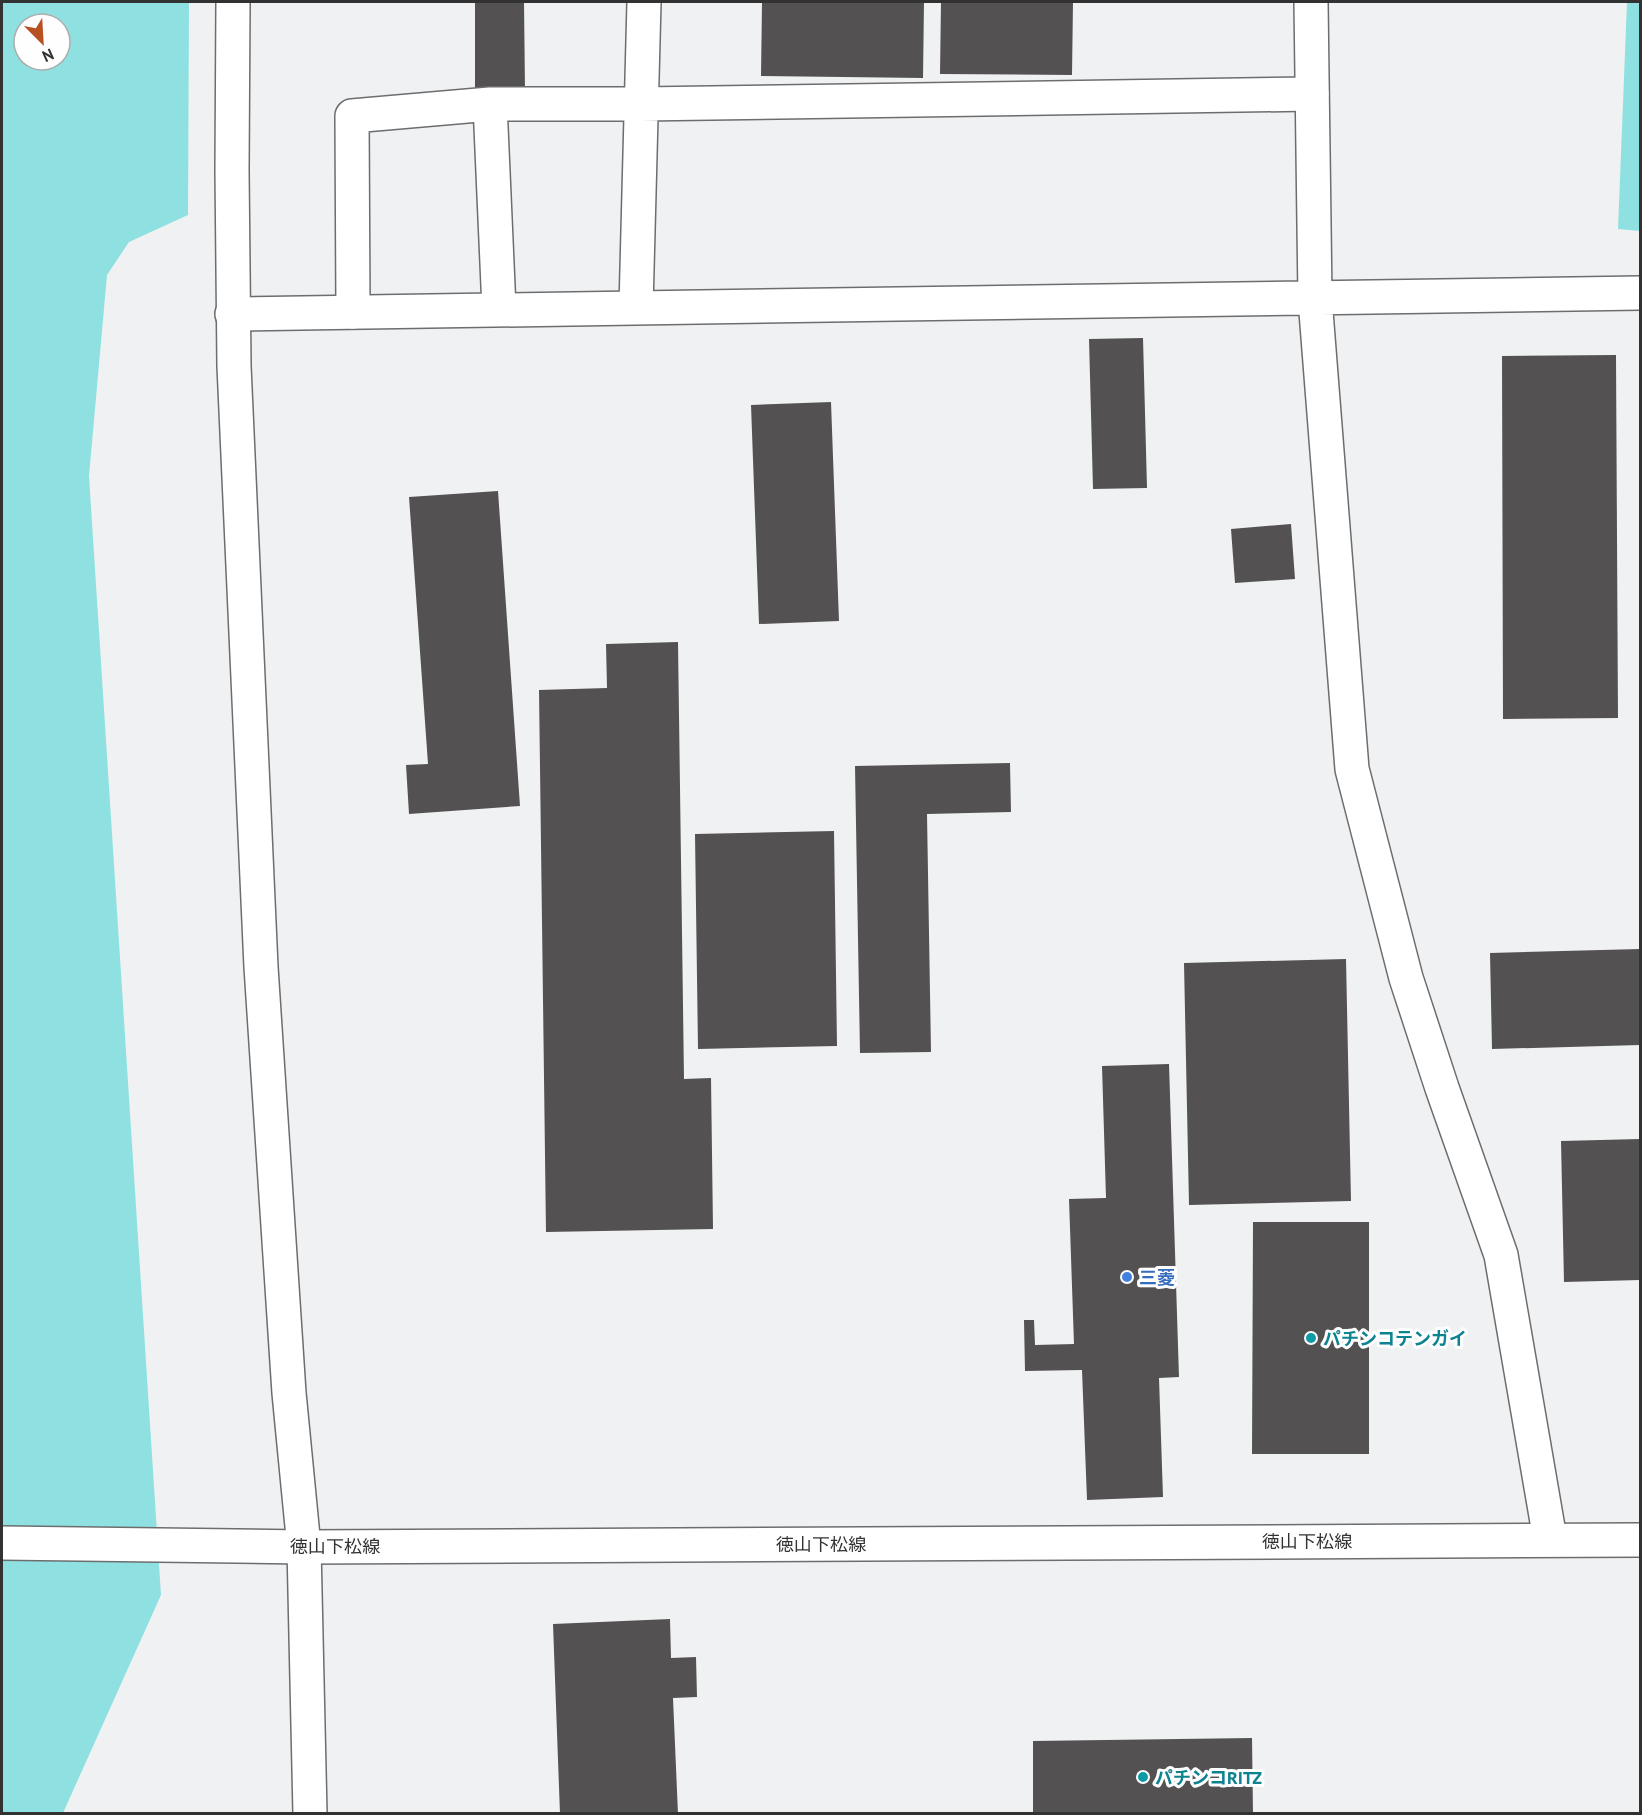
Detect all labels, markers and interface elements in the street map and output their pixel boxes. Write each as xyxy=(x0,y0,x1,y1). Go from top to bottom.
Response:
north arrow xyxy=(12,12,72,72)
text: N xyxy=(39,44,57,67)
place label: 三菱 xyxy=(1139,1266,1175,1289)
marker: 三菱 xyxy=(1120,1270,1134,1284)
place label: パチンコテンガイ xyxy=(1323,1327,1467,1350)
marker: パチンコテンガイ xyxy=(1304,1331,1318,1345)
street label: 徳山下松線 xyxy=(1262,1530,1352,1553)
street label: 徳山下松線 xyxy=(776,1533,866,1556)
street label: 徳山下松線 xyxy=(290,1535,380,1558)
place label: パチンコRITZ xyxy=(1155,1766,1262,1789)
marker: パチンコRITZ xyxy=(1136,1770,1150,1784)

